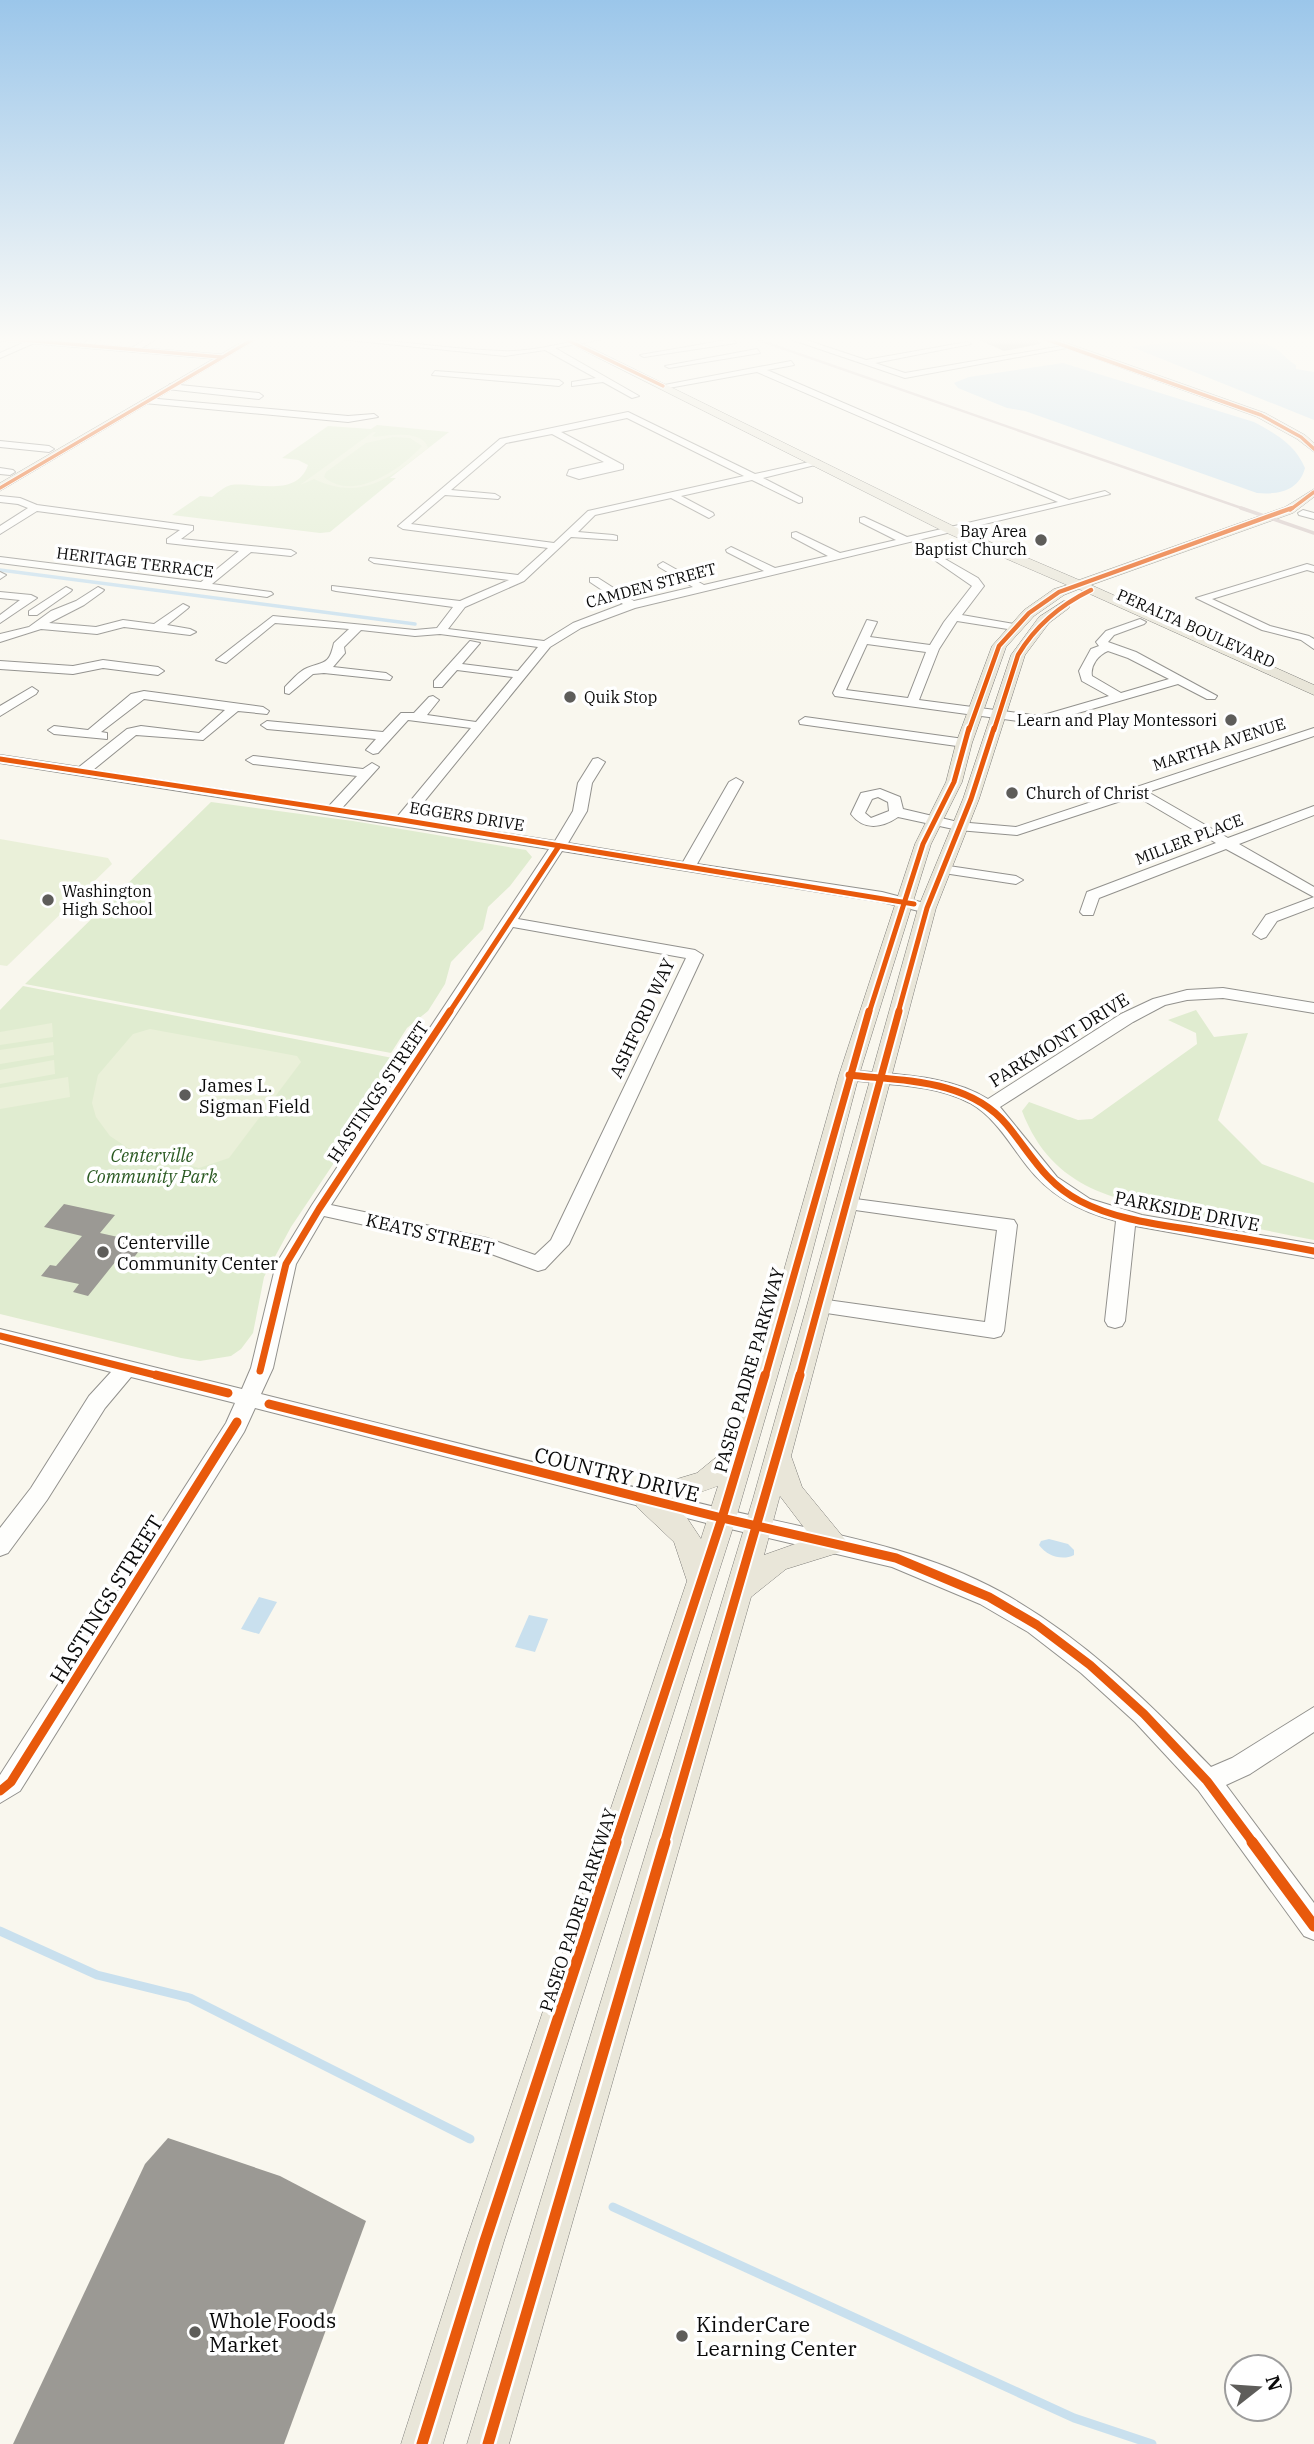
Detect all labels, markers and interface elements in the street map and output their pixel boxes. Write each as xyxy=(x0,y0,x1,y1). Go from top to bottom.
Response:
place label: Bay Area Baptist Church xyxy=(914,521,1027,559)
marker: Bay Area Baptist Church xyxy=(1033,532,1049,548)
street label: HERITAGE TERRACE xyxy=(55,542,215,582)
street label: CAMDEN STREET xyxy=(584,558,718,612)
street label: PERALTA BOULEVARD xyxy=(1114,584,1278,672)
place label: Quik Stop xyxy=(584,687,658,707)
marker: Quik Stop xyxy=(562,689,578,705)
place label: Learn and Play Montessori xyxy=(1017,710,1217,730)
marker: Learn and Play Montessori xyxy=(1223,712,1239,728)
street label: MARTHA AVENUE xyxy=(1150,713,1288,775)
place label: Church of Christ xyxy=(1026,783,1150,803)
marker: Church of Christ xyxy=(1004,785,1020,801)
street label: EGGERS DRIVE xyxy=(408,797,526,835)
street label: MILLER PLACE xyxy=(1132,809,1246,869)
place label: Washington High School xyxy=(62,881,153,919)
marker: Washington High School xyxy=(40,892,56,908)
street label: ASHFORD WAY xyxy=(604,954,680,1082)
street label: PARKMONT DRIVE xyxy=(985,988,1133,1092)
street label: HASTINGS STREET xyxy=(322,1017,434,1167)
place label: James L. Sigman Field xyxy=(199,1074,310,1118)
marker: James L. Sigman Field xyxy=(177,1087,193,1103)
park label: Centerville Community Park xyxy=(86,1144,218,1188)
street label: PARKSIDE DRIVE xyxy=(1112,1186,1262,1236)
street label: KEATS STREET xyxy=(364,1208,497,1260)
place label: Centerville Community Center xyxy=(117,1231,278,1275)
marker: Centerville Community Center xyxy=(95,1244,111,1260)
street label: PASEO PADRE PARKWAY xyxy=(709,1264,789,1475)
street label: COUNTRY DRIVE xyxy=(532,1440,702,1508)
street label: HASTINGS STREET xyxy=(43,1510,169,1688)
street label: PASEO PADRE PARKWAY xyxy=(534,1805,622,2015)
place label: Whole Foods Market xyxy=(209,2306,336,2358)
place label: KinderCare Learning Center xyxy=(696,2310,857,2362)
marker: Whole Foods Market xyxy=(187,2324,203,2340)
marker: KinderCare Learning Center xyxy=(674,2328,690,2344)
north arrow xyxy=(1223,2353,1293,2423)
text: N xyxy=(1261,2372,1288,2394)

